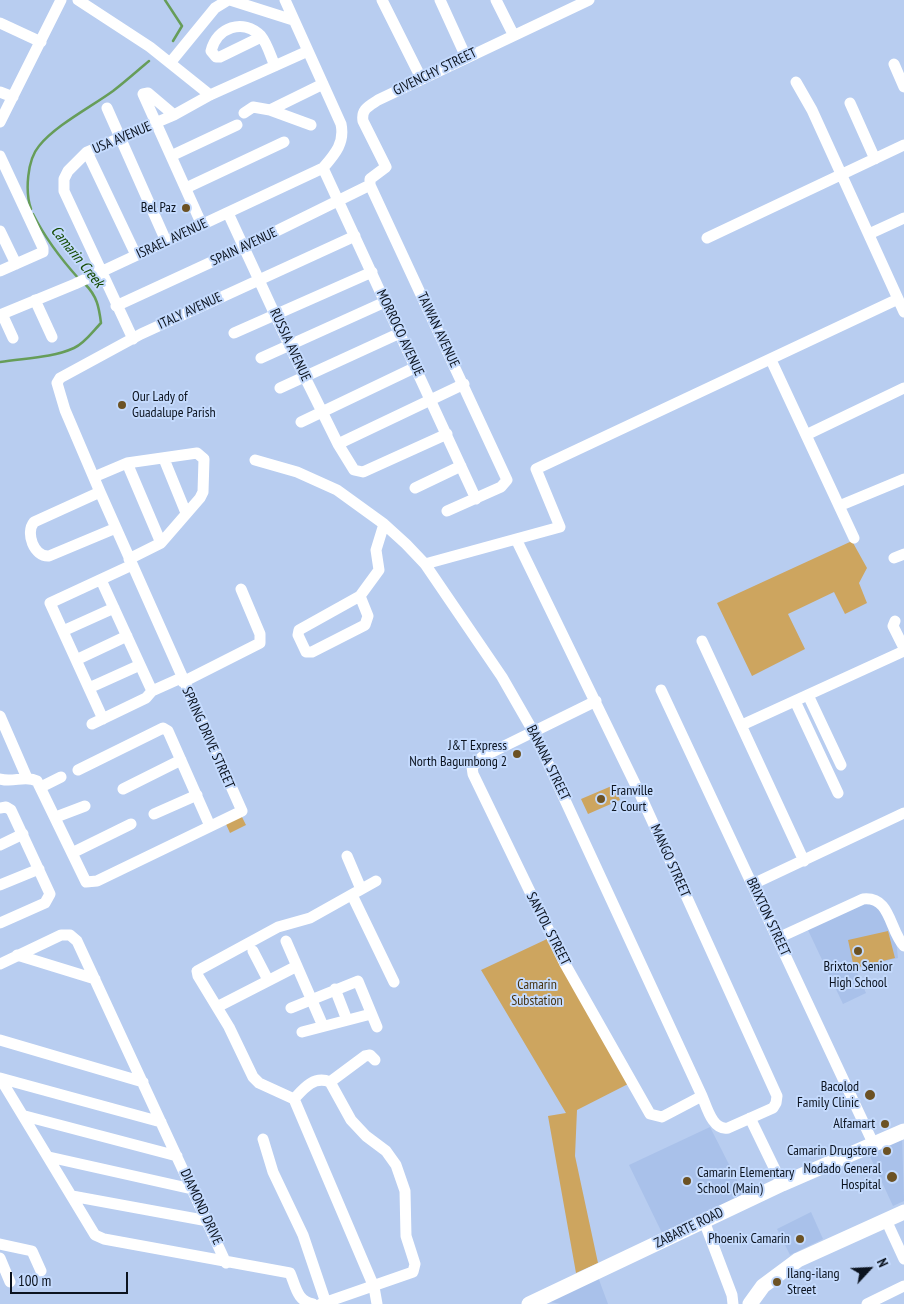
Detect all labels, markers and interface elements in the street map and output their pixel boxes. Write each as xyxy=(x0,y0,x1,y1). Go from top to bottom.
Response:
street label: GIVENCHY STREET xyxy=(391,45,479,99)
street label: USA AVENUE xyxy=(90,118,154,158)
place label: Bel Paz xyxy=(141,200,176,216)
marker: Bel Paz xyxy=(180,202,192,214)
street label: ISRAEL AVENUE xyxy=(134,215,210,263)
water label: Camarin Creek xyxy=(47,222,107,292)
street label: SPAIN AVENUE xyxy=(208,224,280,270)
street label: MORROCO AVENUE xyxy=(373,287,427,379)
street label: ITALY AVENUE xyxy=(155,289,225,333)
street label: TAIWAN AVENUE xyxy=(413,290,463,370)
street label: RUSSIA AVENUE xyxy=(266,306,314,384)
place label: Our Lady of Guadalupe Parish xyxy=(132,389,216,422)
marker: Our Lady of Guadalupe Parish xyxy=(116,399,128,411)
street label: SPRING DRIVE STREET xyxy=(178,684,238,792)
street label: BANANA STREET xyxy=(523,723,573,803)
place label: J&T Express North Bagumbong 2 xyxy=(409,738,507,770)
marker: J&T Express North Bagumbong 2 xyxy=(511,748,523,760)
place label: Franville 2 Court xyxy=(611,783,653,816)
marker: Franville 2 Court xyxy=(595,793,607,805)
street label: MANGO STREET xyxy=(646,822,694,900)
street label: BRIXTON STREET xyxy=(743,875,793,959)
street label: SANTOL STREET xyxy=(522,890,574,968)
marker: Brixton Senior High School xyxy=(852,945,864,957)
place label: Brixton Senior High School xyxy=(824,959,892,992)
park label: Camarin Substation xyxy=(511,977,563,1010)
place label: Bacolod Family Clinic xyxy=(797,1079,859,1112)
marker: Bacolod Family Clinic xyxy=(863,1088,877,1102)
place label: Alfamart xyxy=(833,1116,875,1132)
marker: Alfamart xyxy=(879,1118,891,1130)
place label: Camarin Drugstore xyxy=(787,1143,877,1159)
marker: Camarin Drugstore xyxy=(881,1145,893,1157)
place label: Nodado General Hospital xyxy=(803,1161,881,1194)
place label: Camarin Elementary School (Main) xyxy=(697,1165,794,1198)
street label: DIAMOND DRIVE xyxy=(176,1167,226,1247)
marker: Nodado General Hospital xyxy=(885,1170,899,1184)
marker: Camarin Elementary School (Main) xyxy=(681,1175,693,1187)
street label: ZABARTE ROAD xyxy=(652,1204,726,1252)
place label: Phoenix Camarin xyxy=(708,1231,790,1247)
marker: Phoenix Camarin xyxy=(794,1233,806,1245)
north arrow xyxy=(844,1244,894,1294)
text: N xyxy=(873,1255,892,1270)
scale bar xyxy=(12,1262,130,1294)
place label: Ilang-ilang Street xyxy=(787,1266,839,1298)
text: 100 m xyxy=(18,1271,51,1290)
marker: Ilang-ilang Street xyxy=(771,1276,783,1288)

